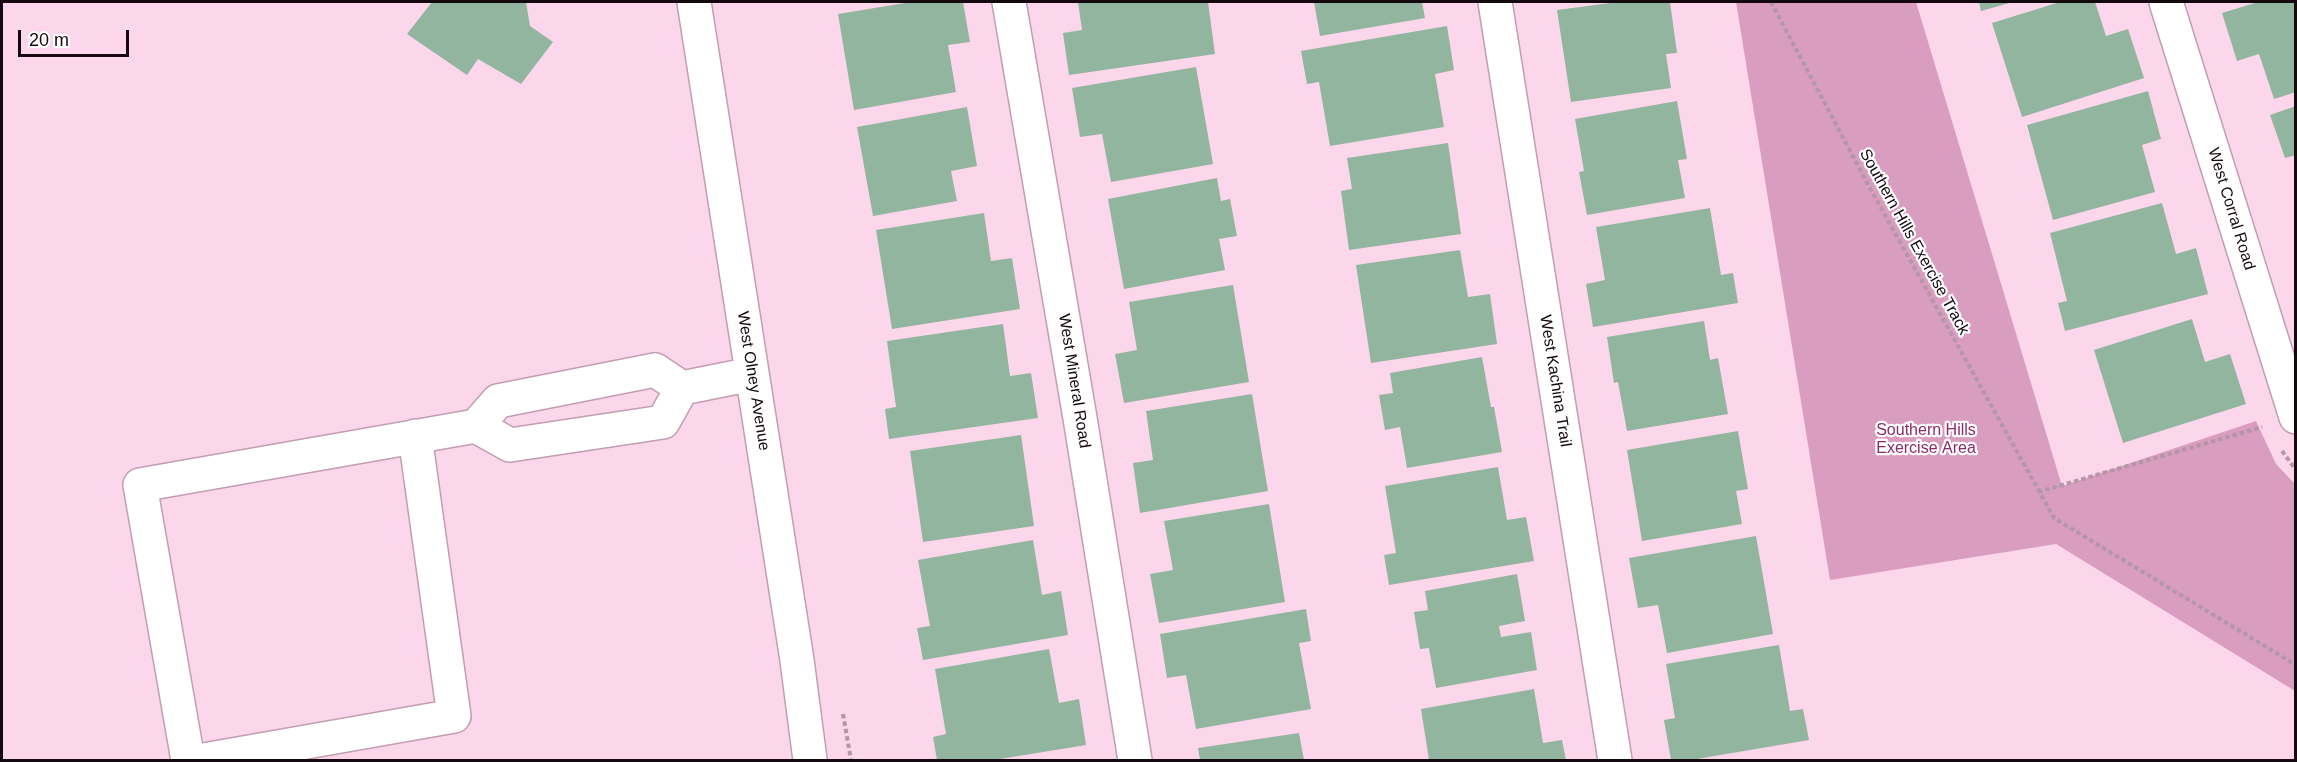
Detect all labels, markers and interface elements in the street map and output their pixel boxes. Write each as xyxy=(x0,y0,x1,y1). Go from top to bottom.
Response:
scale bar xyxy=(21,18,132,56)
text: 20 m xyxy=(29,30,69,50)
street label: Southern Hills Exercise Track xyxy=(1855,146,1973,338)
street label: West Corral Road xyxy=(2203,146,2259,272)
street label: West Olney Avenue xyxy=(733,310,773,452)
street label: West Mineral Road xyxy=(1054,312,1094,450)
street label: West Kachina Trail xyxy=(1535,314,1575,448)
park label: Southern Hills Exercise Area xyxy=(1876,421,1976,459)

